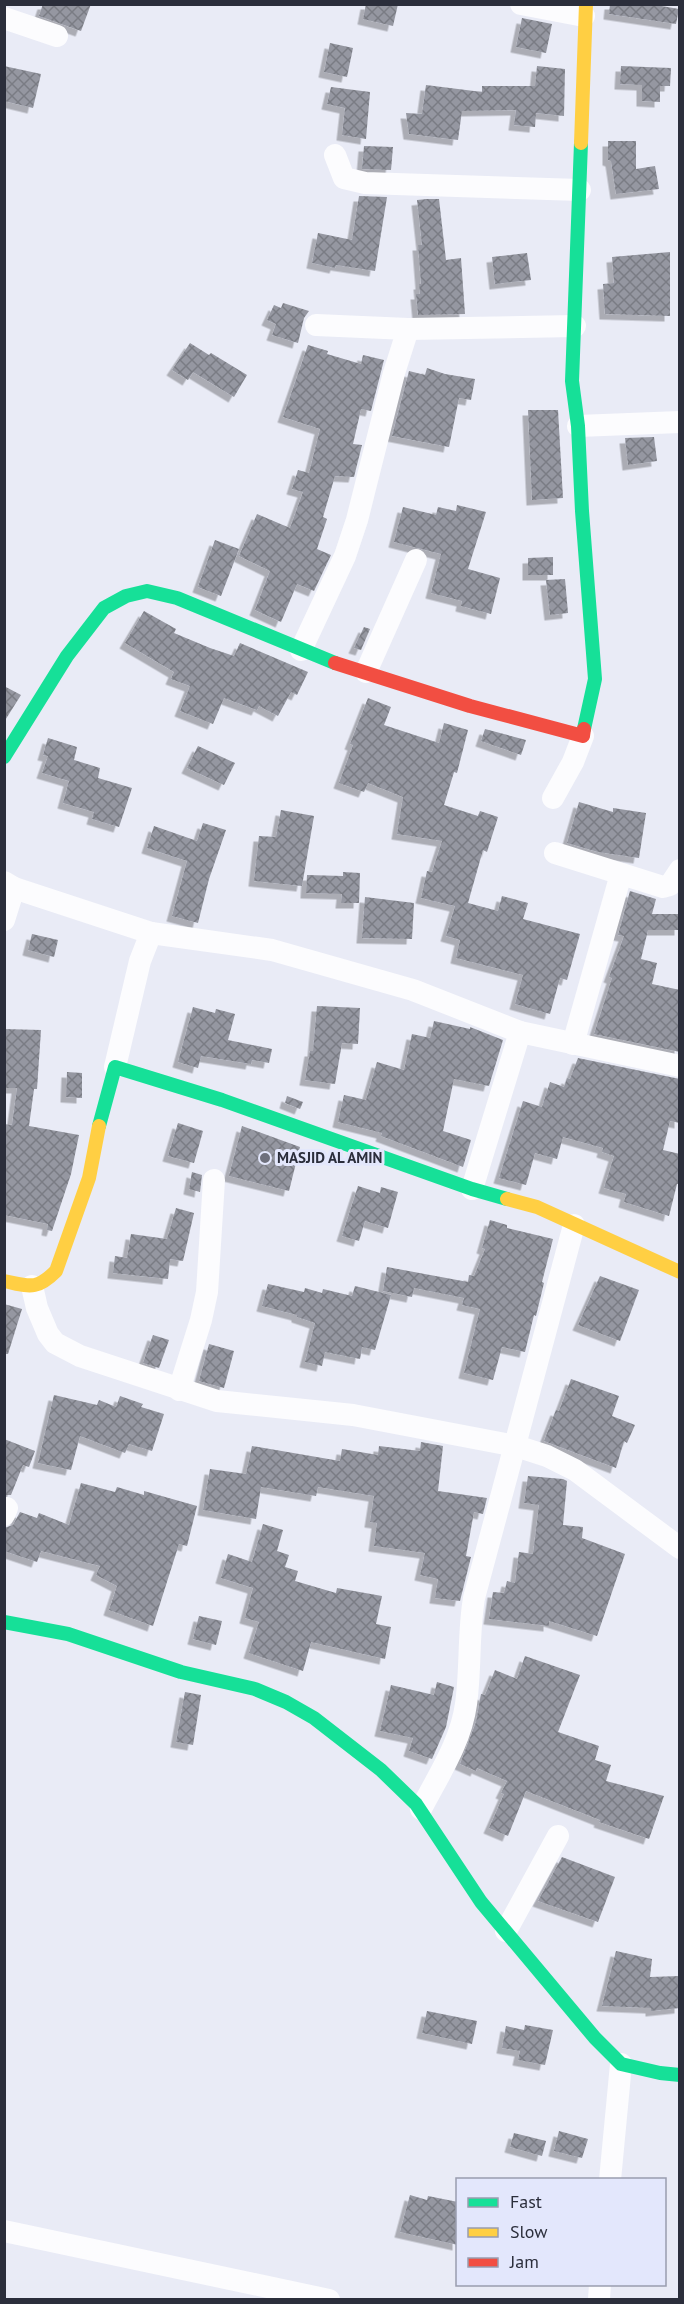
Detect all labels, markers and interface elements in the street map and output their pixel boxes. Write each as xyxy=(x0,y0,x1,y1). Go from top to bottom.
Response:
place label: MASJID AL AMIN xyxy=(277,1148,382,1167)
marker: MASJID AL AMIN xyxy=(258,1151,272,1165)
legend xyxy=(456,2178,666,2286)
text: Fast xyxy=(510,2190,542,2213)
text: Slow xyxy=(510,2220,548,2243)
text: Jam xyxy=(509,2250,539,2273)

